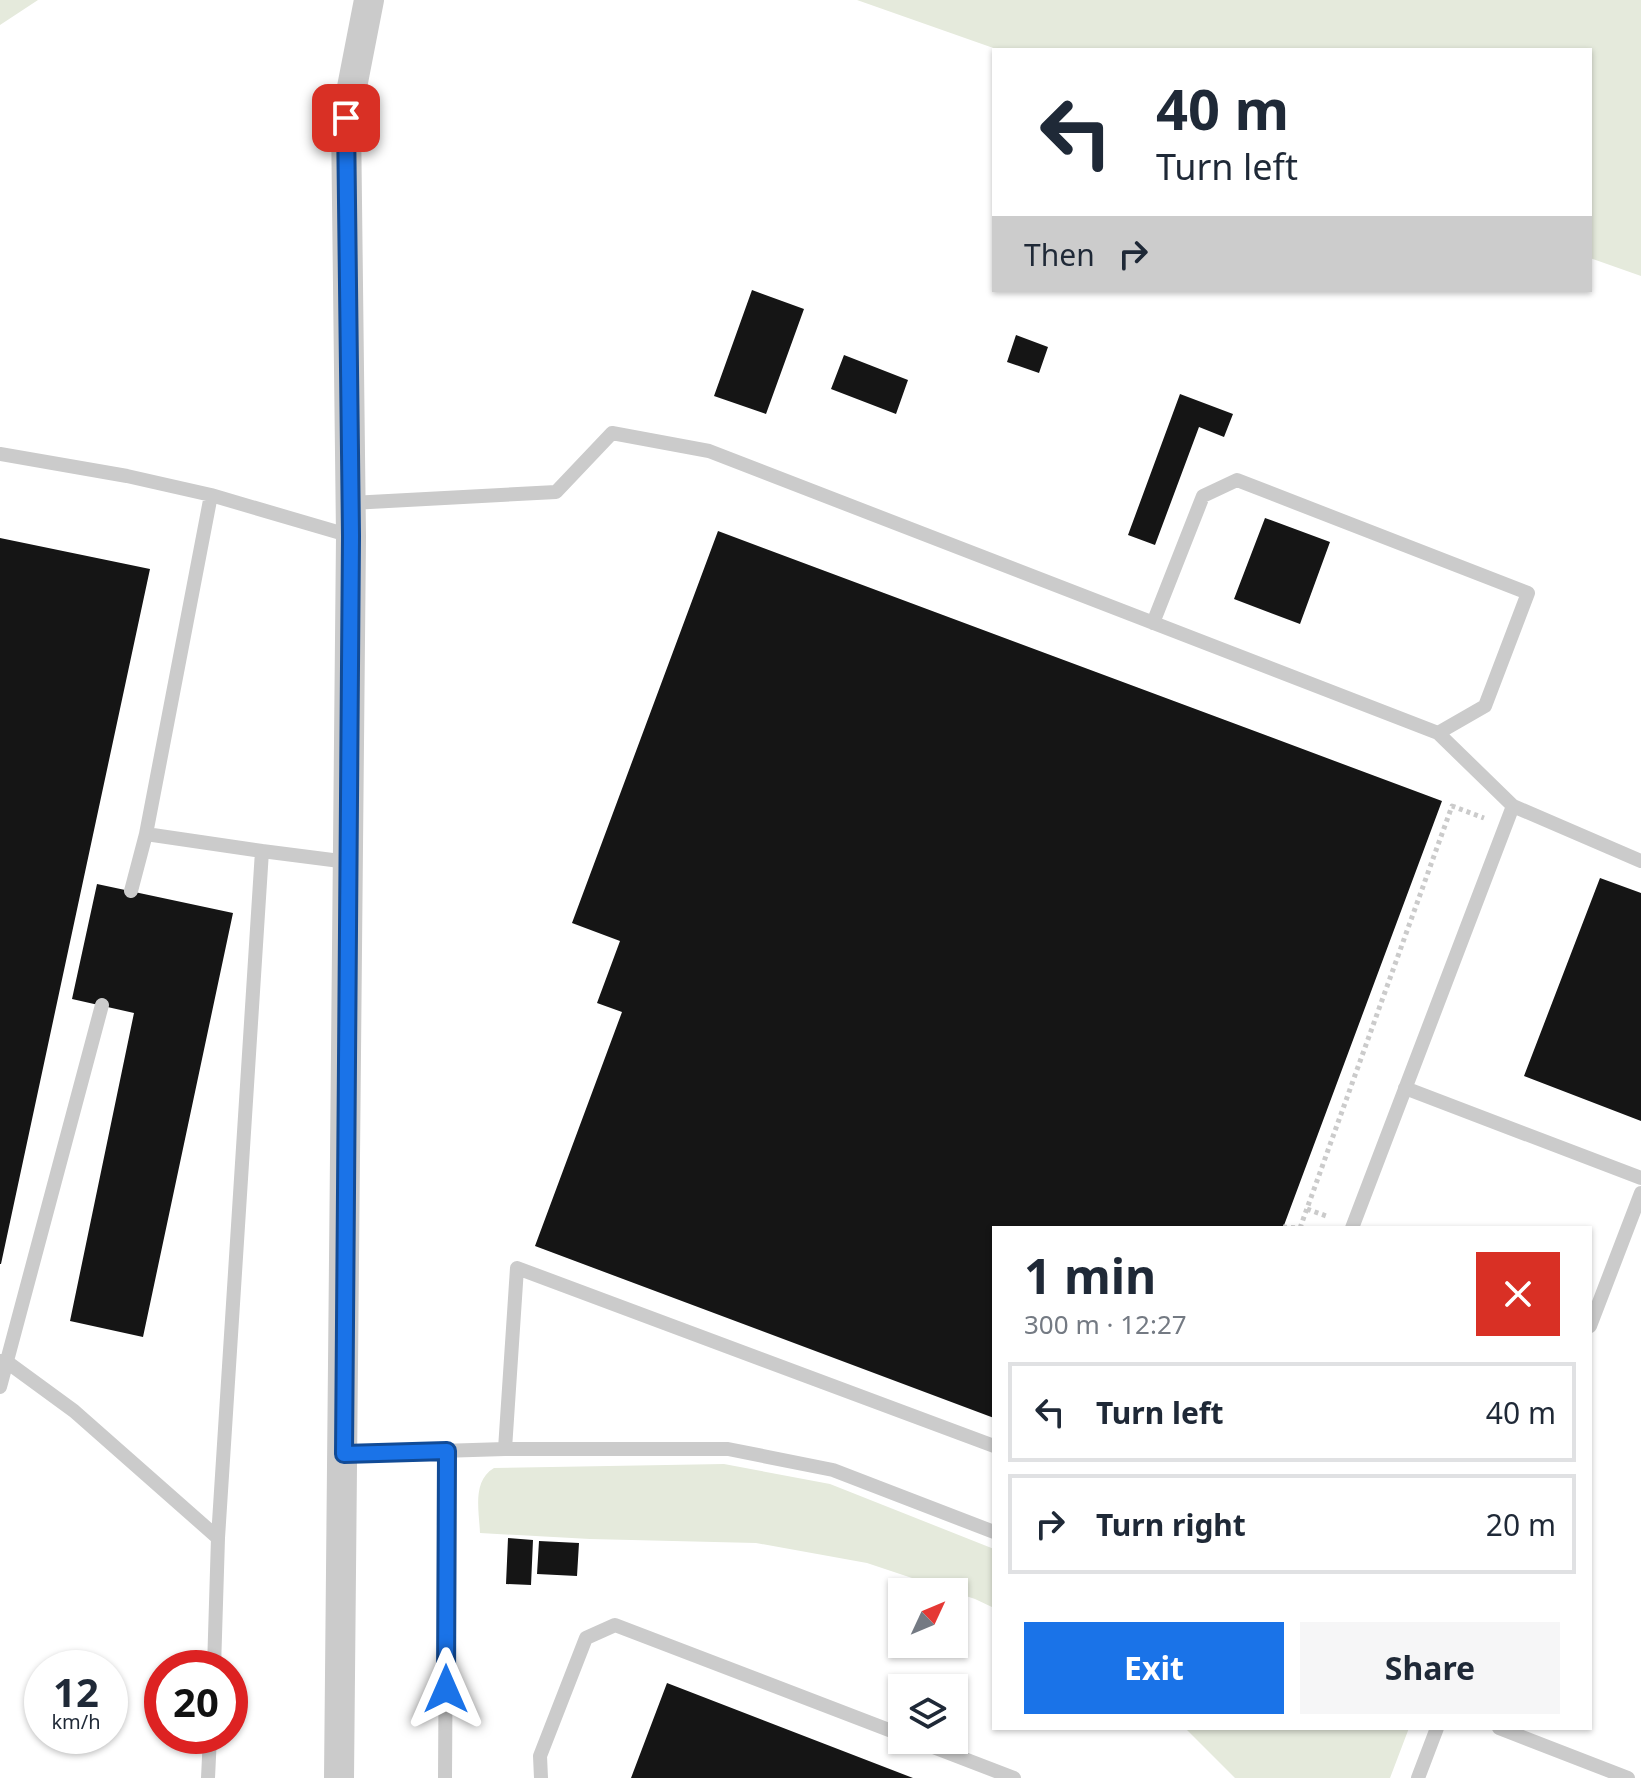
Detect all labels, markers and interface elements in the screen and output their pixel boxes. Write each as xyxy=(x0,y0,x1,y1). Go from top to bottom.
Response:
text: 40 m xyxy=(1156,70,1289,146)
icon: left xyxy=(1024,80,1128,184)
pin xyxy=(312,84,380,152)
icon: arrive xyxy=(324,96,368,140)
text: Turn left xyxy=(1156,142,1298,191)
icon: right xyxy=(1111,232,1155,276)
text: Then xyxy=(1024,234,1095,275)
text: 1 min xyxy=(1024,1243,1156,1308)
button: close xyxy=(1476,1252,1560,1336)
text: 300 m · 12:27 xyxy=(1024,1306,1187,1342)
icon: left xyxy=(1028,1390,1072,1434)
text: Turn left xyxy=(1096,1392,1224,1433)
text: 40 m xyxy=(1486,1392,1556,1433)
icon: right xyxy=(1028,1502,1072,1546)
text: Turn right xyxy=(1096,1504,1246,1545)
text: 20 m xyxy=(1486,1504,1556,1545)
north arrow xyxy=(888,1578,968,1658)
map controls xyxy=(888,1578,968,1754)
button: Exit xyxy=(1024,1622,1284,1714)
button: Share xyxy=(1300,1622,1560,1714)
position arrow xyxy=(404,1647,488,1731)
speed limit sign: 20 xyxy=(144,1650,248,1754)
text: 12 xyxy=(53,1664,99,1719)
button: layers xyxy=(888,1674,968,1754)
text: km/h xyxy=(51,1708,101,1735)

